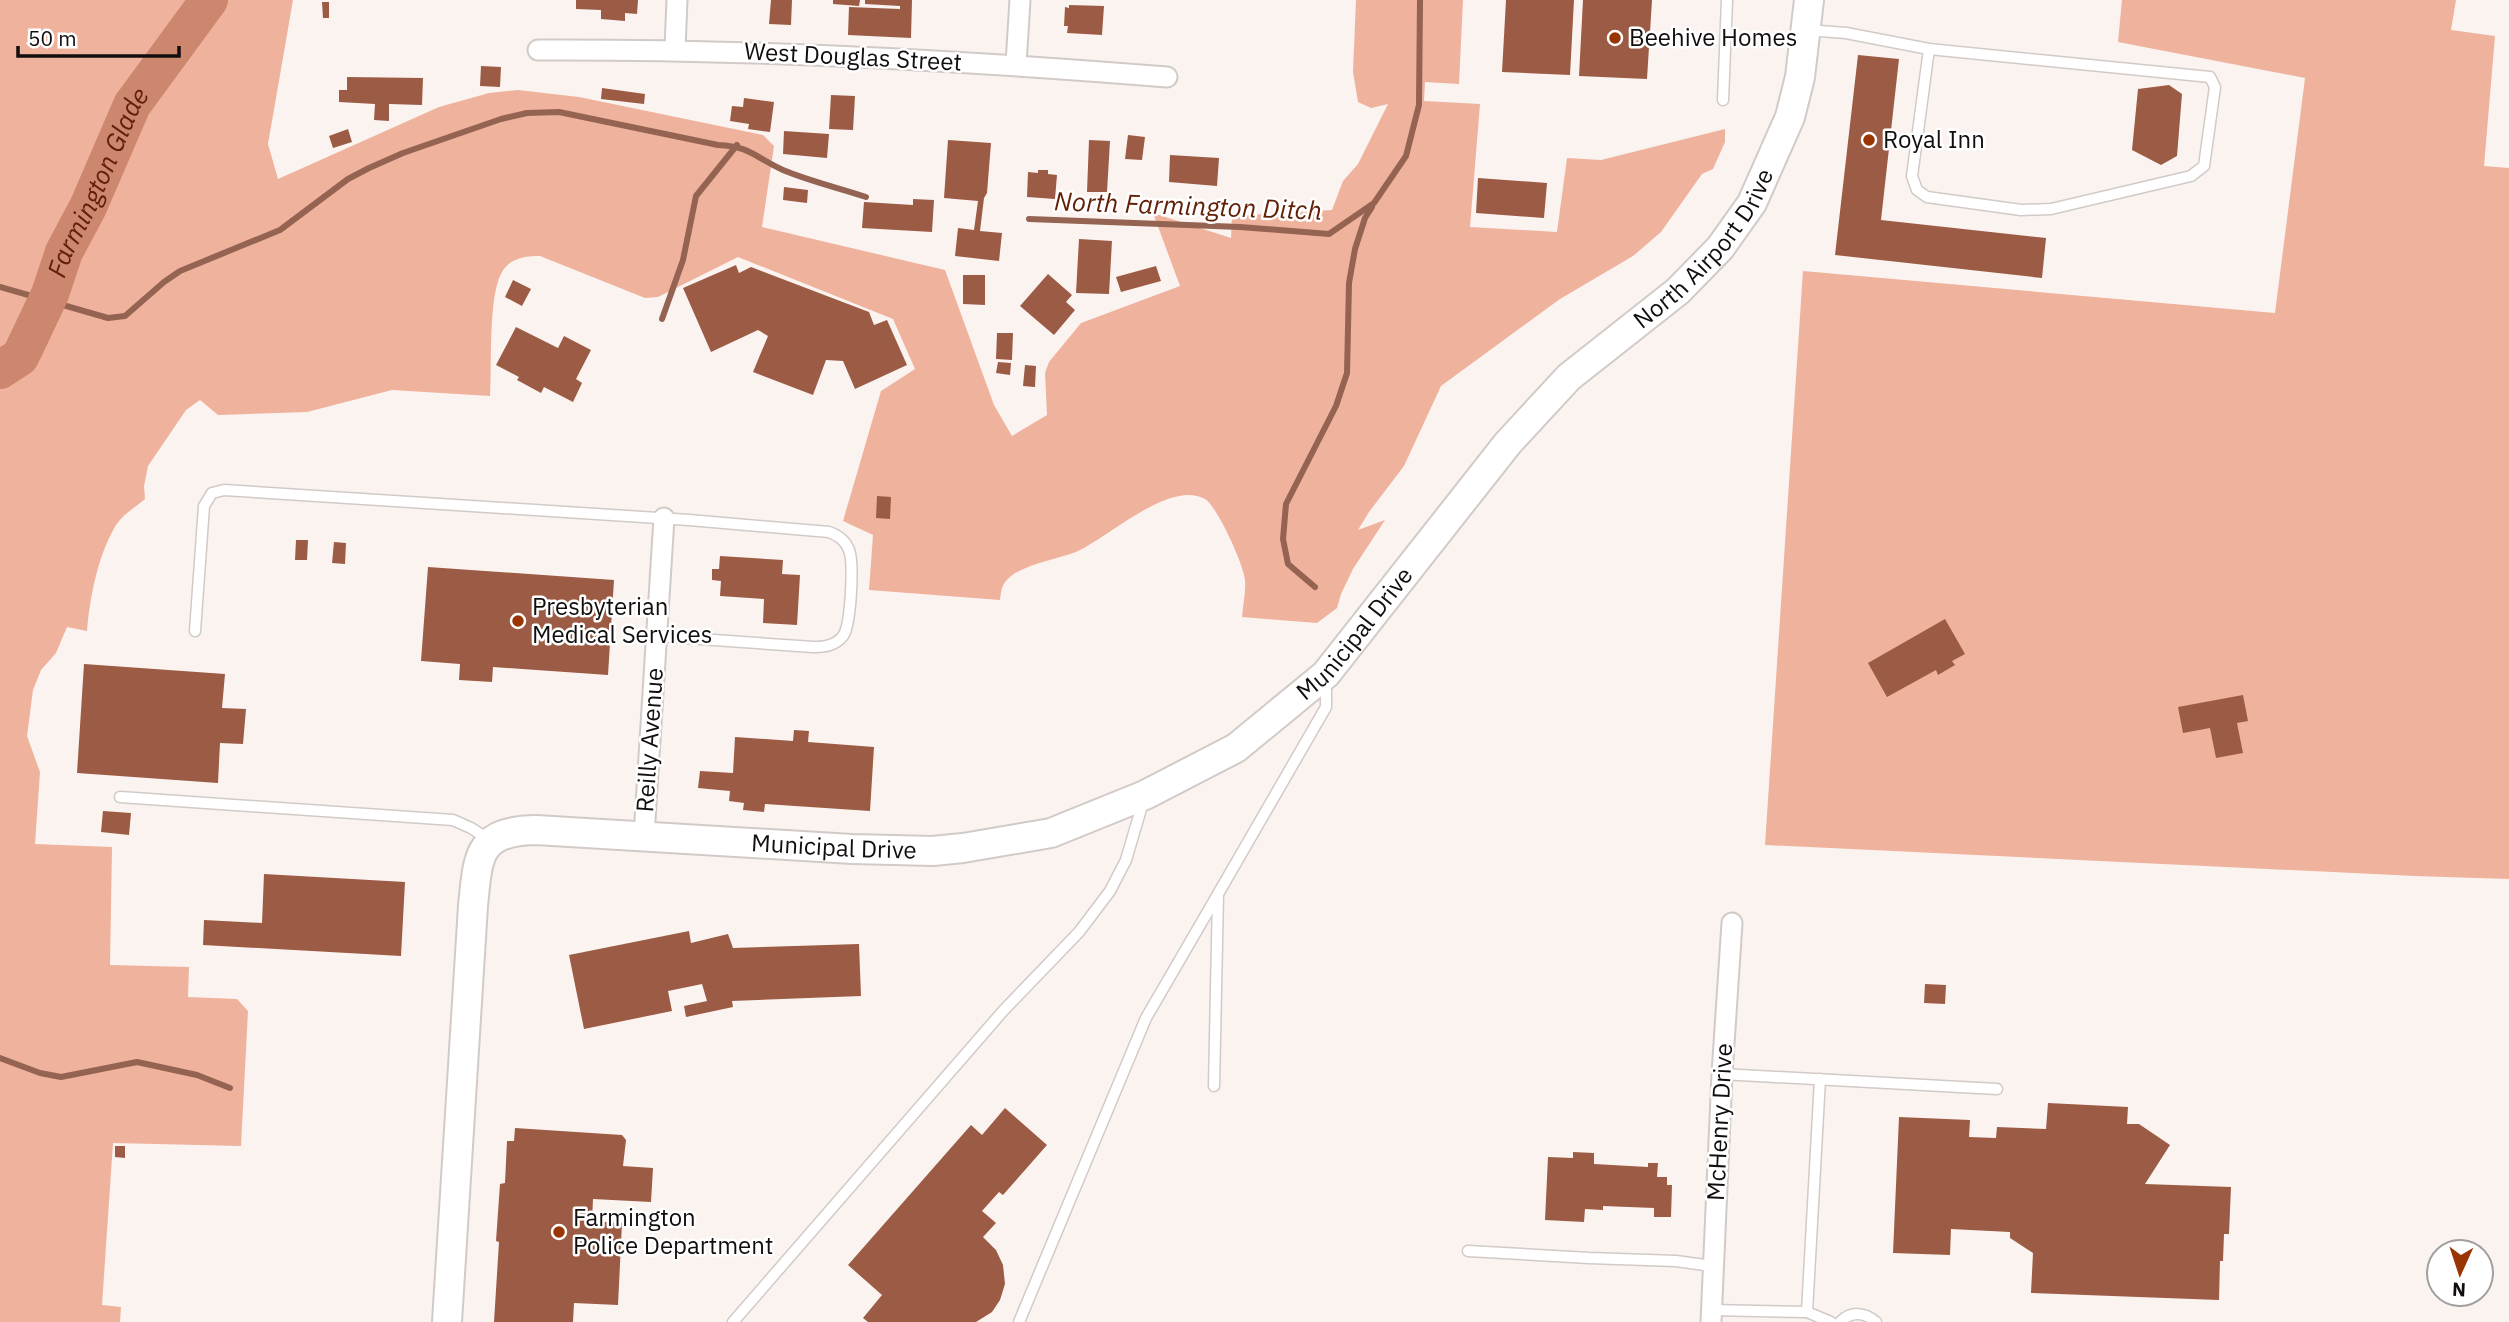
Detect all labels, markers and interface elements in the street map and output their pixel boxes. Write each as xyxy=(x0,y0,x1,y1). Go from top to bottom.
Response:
scale bar xyxy=(18,14,178,58)
place label: Beehive Homes xyxy=(1629,21,1797,53)
text: 50 m xyxy=(28,24,77,52)
marker: Beehive Homes xyxy=(1607,30,1623,46)
street label: West Douglas Street xyxy=(743,34,963,78)
water label: Farmington Glade xyxy=(39,80,156,282)
place label: Royal Inn xyxy=(1883,123,1985,155)
marker: Royal Inn xyxy=(1861,132,1877,148)
street label: North Airport Drive xyxy=(1626,163,1780,335)
water label: North Farmington Ditch xyxy=(1053,183,1323,227)
street label: Municipal Drive xyxy=(1289,560,1419,707)
place label: Presbyterian Medical Services xyxy=(532,590,712,650)
marker: Presbyterian Medical Services xyxy=(510,613,526,629)
street label: Reilly Avenue xyxy=(628,667,670,813)
street label: Municipal Drive xyxy=(750,826,917,866)
street label: McHenry Drive xyxy=(1699,1042,1739,1202)
place label: Farmington Police Department xyxy=(573,1201,773,1261)
marker: Farmington Police Department xyxy=(551,1224,567,1240)
north arrow xyxy=(2425,1238,2495,1308)
text: N xyxy=(2452,1278,2467,1302)

